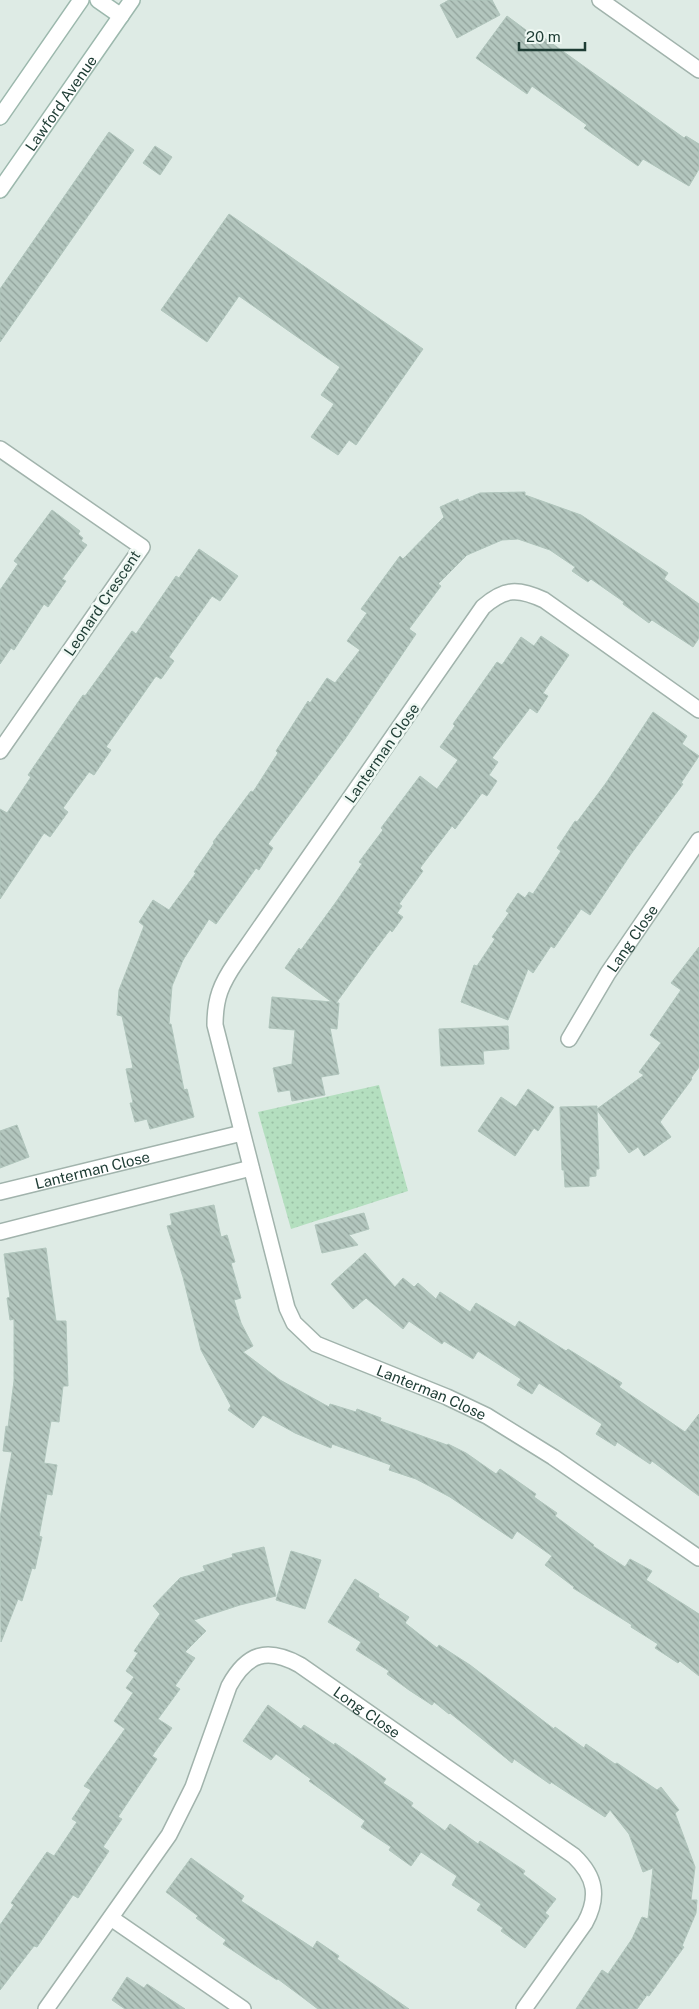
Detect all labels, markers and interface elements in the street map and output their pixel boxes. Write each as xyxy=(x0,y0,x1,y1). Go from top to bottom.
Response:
scale bar xyxy=(519,20,585,52)
text: 20 m xyxy=(526,28,561,45)
street label: Lawford Avenue xyxy=(21,52,100,154)
street label: Leonard Crescent xyxy=(60,547,144,659)
street label: Lanterman Close xyxy=(341,700,423,806)
street label: Lang Close xyxy=(603,901,661,975)
street label: Lanterman Close xyxy=(33,1147,151,1192)
street label: Lanterman Close xyxy=(374,1361,489,1423)
street label: Long Close xyxy=(330,1683,404,1741)

